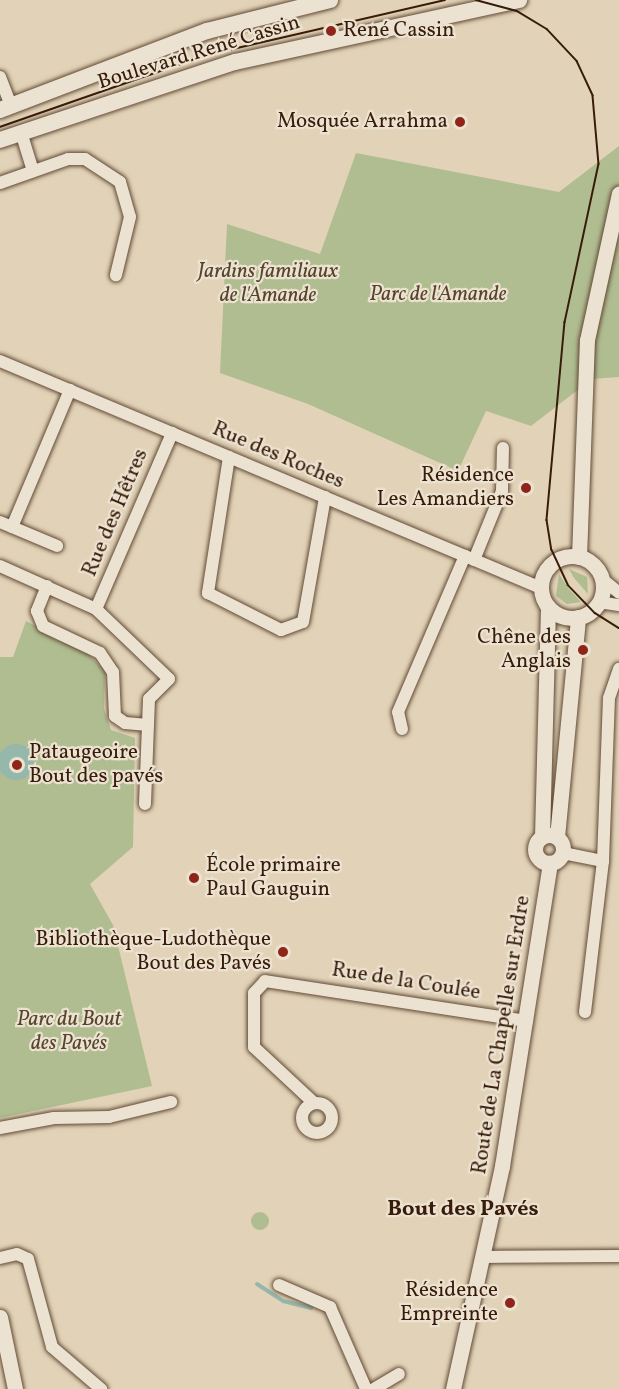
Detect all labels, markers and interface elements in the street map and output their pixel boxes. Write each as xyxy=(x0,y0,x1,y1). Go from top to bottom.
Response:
street label: Boulevard René Cassin xyxy=(95,10,303,96)
place label: René Cassin xyxy=(343,18,455,44)
marker: René Cassin xyxy=(324,24,338,38)
place label: Mosquée Arrahma xyxy=(277,109,448,135)
marker: Mosquée Arrahma xyxy=(453,115,467,129)
park label: Jardins familiaux de l'Amande xyxy=(198,259,338,309)
park label: Parc de l'Amande xyxy=(369,282,507,308)
street label: Rue des Roches xyxy=(208,417,348,495)
street label: Rue des Hêtres xyxy=(78,445,154,581)
place label: Résidence Les Amandiers xyxy=(377,463,514,513)
marker: Résidence Les Amandiers xyxy=(519,481,533,495)
place label: Chêne des Anglais xyxy=(477,625,571,675)
marker: Chêne des Anglais xyxy=(576,643,590,657)
place label: Pataugeoire Bout des pavés xyxy=(29,740,163,790)
marker: Pataugeoire Bout des pavés xyxy=(10,758,24,772)
place label: École primaire Paul Gauguin xyxy=(206,853,341,903)
marker: École primaire Paul Gauguin xyxy=(187,871,201,885)
street label: Route de La Chapelle sur Erdre xyxy=(468,894,536,1176)
place label: Bibliothèque-Ludothèque Bout des Pavés xyxy=(36,927,271,977)
marker: Bibliothèque-Ludothèque Bout des Pavés xyxy=(276,945,290,959)
street label: Rue de la Coulée xyxy=(330,958,482,1006)
park label: Parc du Bout des Pavés xyxy=(17,1007,121,1057)
district label: Bout des Pavés xyxy=(387,1197,539,1223)
place label: Résidence Empreinte xyxy=(400,1278,498,1328)
marker: Résidence Empreinte xyxy=(503,1296,517,1310)

